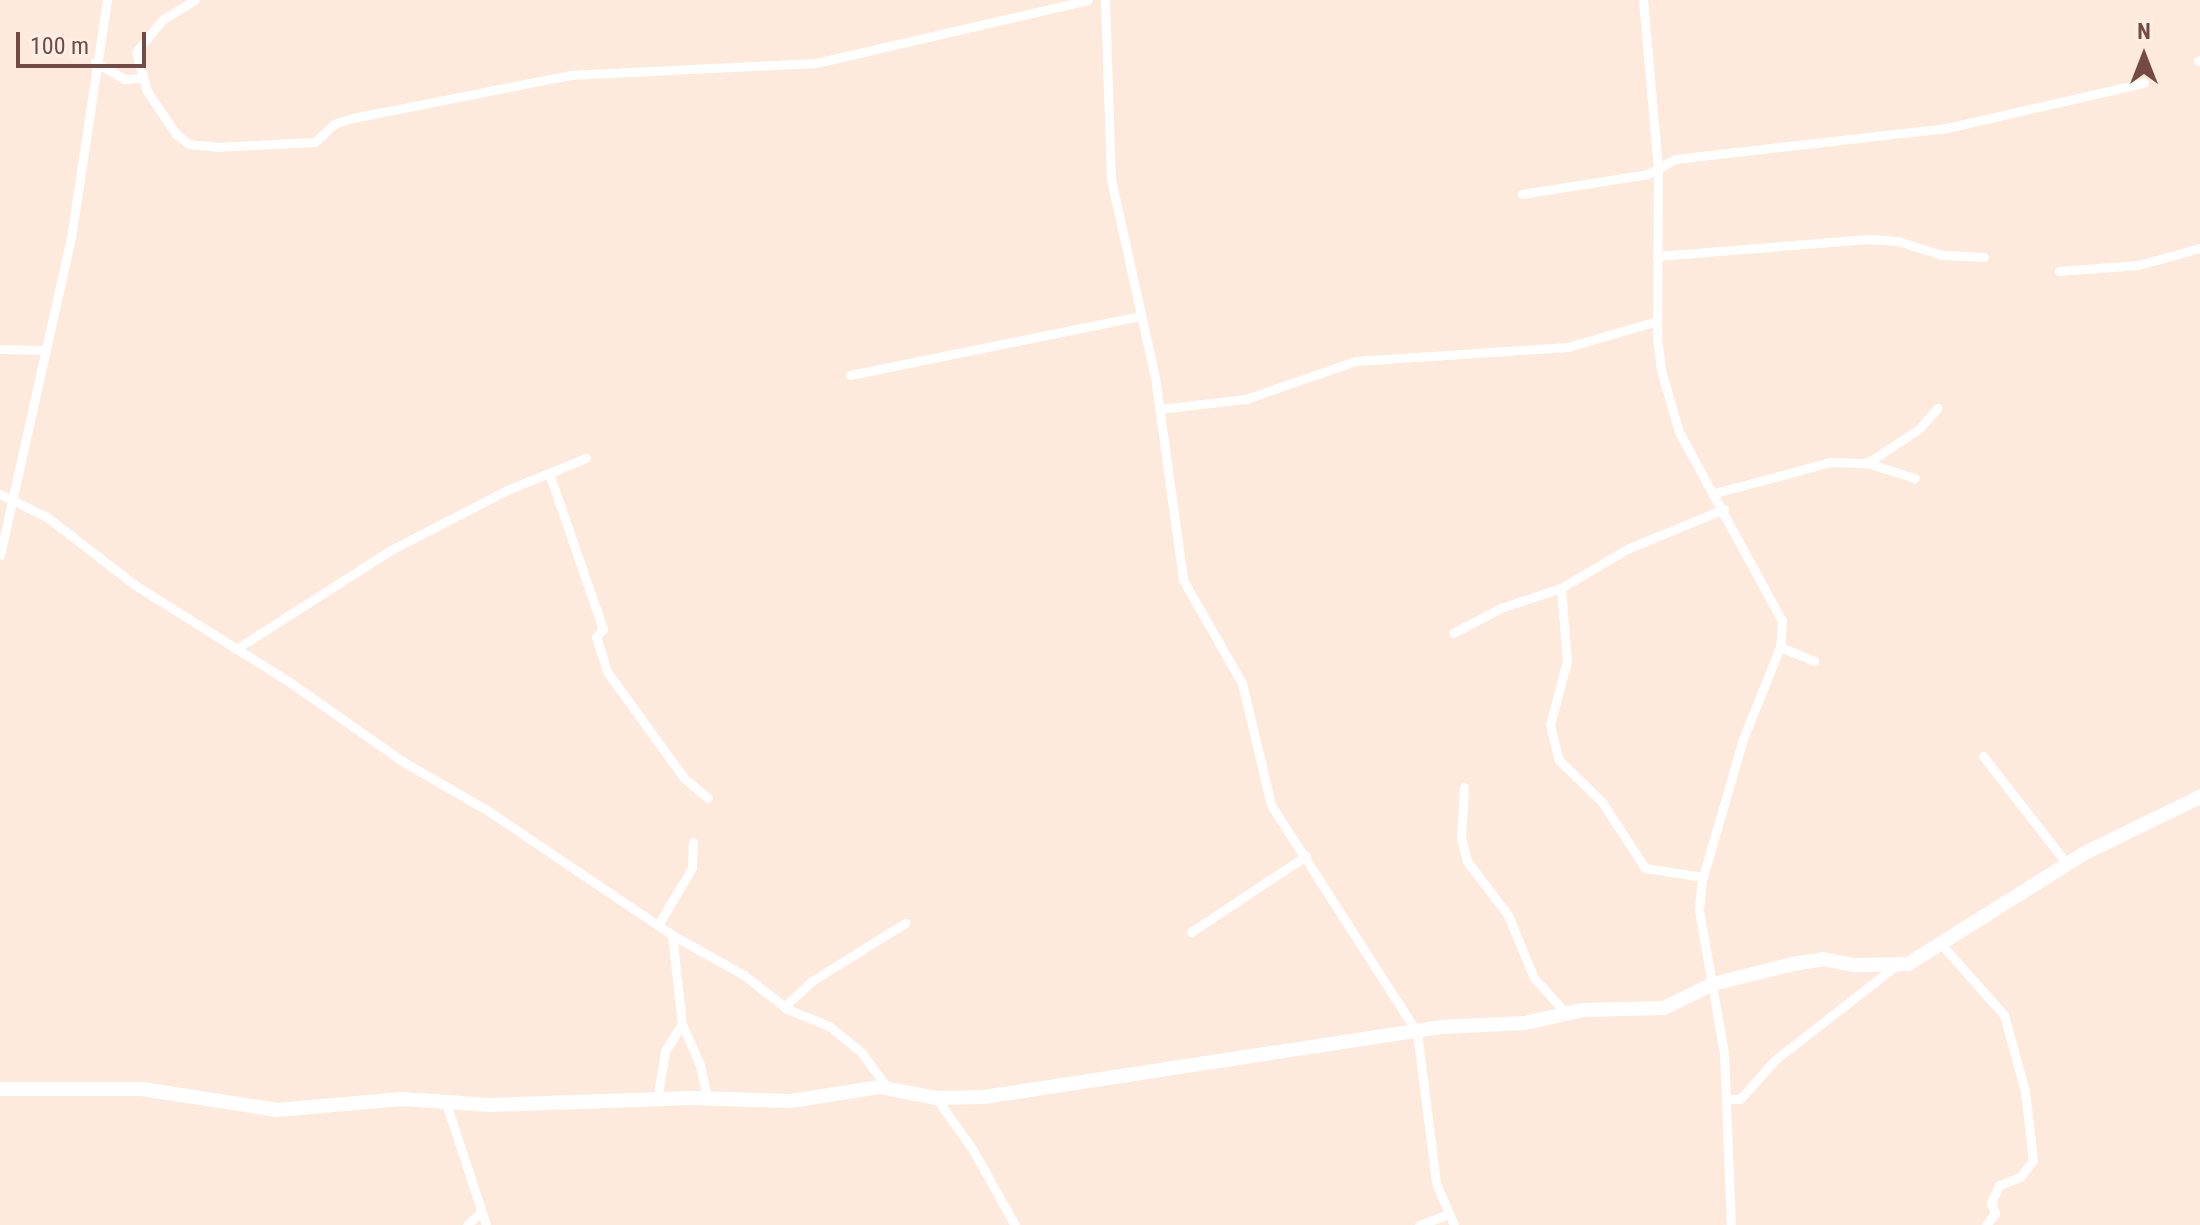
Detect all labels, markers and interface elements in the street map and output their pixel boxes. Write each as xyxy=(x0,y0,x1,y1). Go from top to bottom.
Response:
scale bar xyxy=(20,16,150,66)
north arrow xyxy=(2104,16,2184,96)
text: N xyxy=(2137,19,2151,44)
text: 100 m xyxy=(30,32,89,60)

